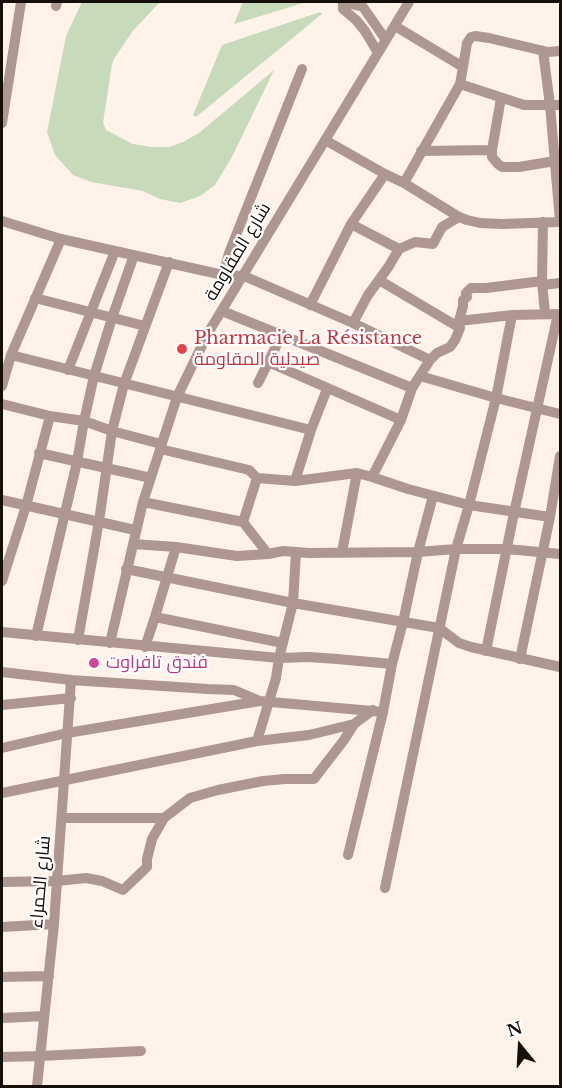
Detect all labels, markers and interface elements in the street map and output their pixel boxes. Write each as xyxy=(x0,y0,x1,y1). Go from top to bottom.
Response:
street label: شارع المقاومة xyxy=(200,199,276,305)
place label: Pharmacie La Résistance صيدلية المقاومة xyxy=(194,328,422,370)
marker: Pharmacie La Résistance صيدلية المقاومة xyxy=(175,342,189,356)
place label: فندق تافراوت xyxy=(106,652,208,674)
marker: فندق تافراوت xyxy=(87,656,101,670)
street label: شارع الحمراء xyxy=(26,835,56,929)
north arrow xyxy=(490,1016,550,1076)
text: N xyxy=(504,1017,525,1041)

